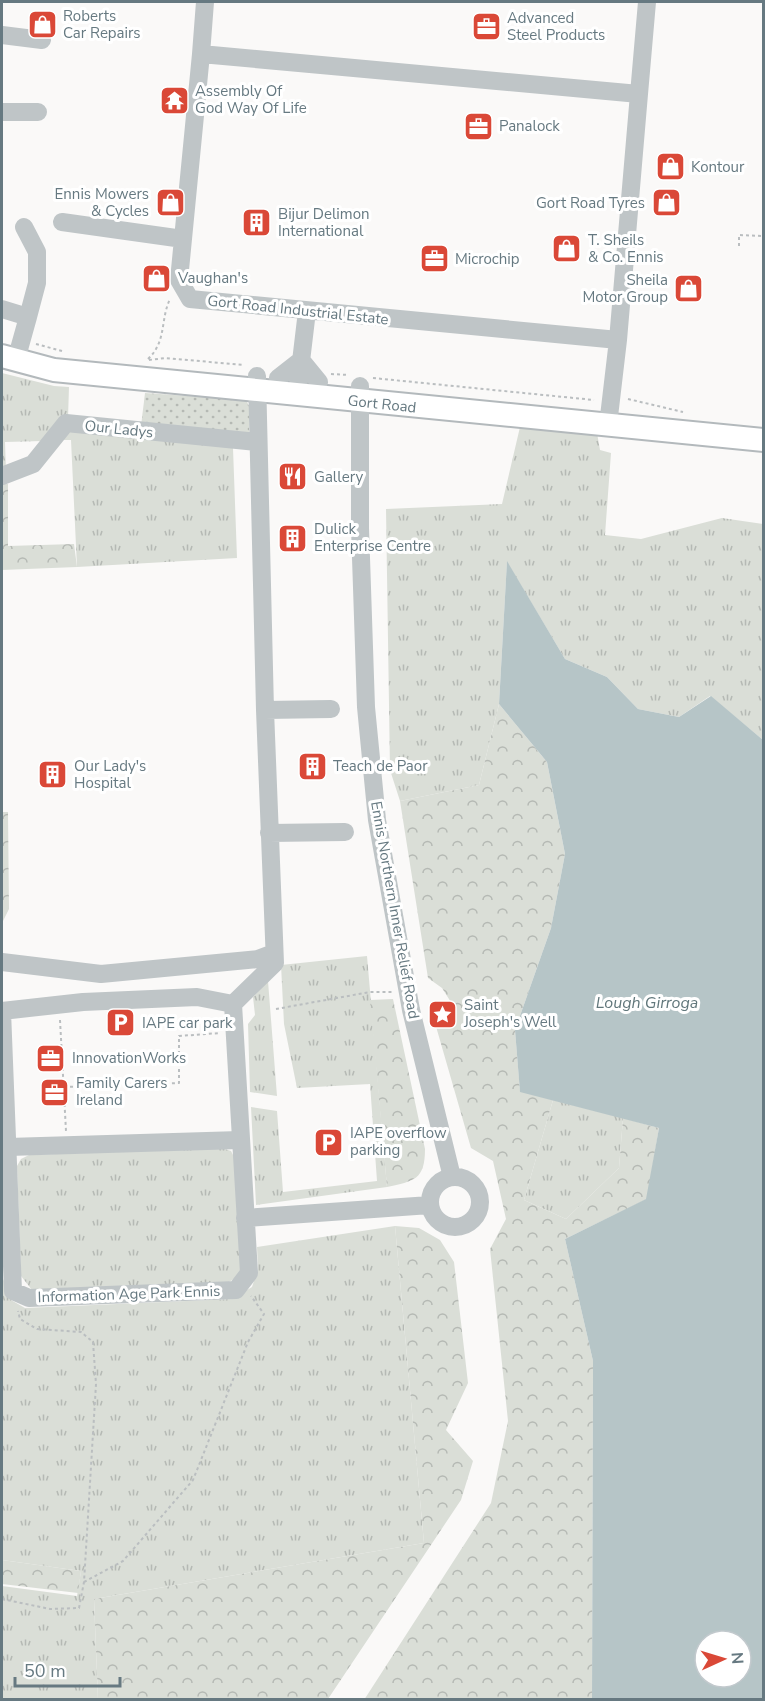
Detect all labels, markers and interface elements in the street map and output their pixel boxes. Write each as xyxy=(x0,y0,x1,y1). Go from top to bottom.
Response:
place label: Roberts Car Repairs xyxy=(63,6,141,43)
place label: Advanced Steel Products xyxy=(507,8,605,45)
shop icon: Roberts Car Repairs xyxy=(26,9,58,41)
office icon: Advanced Steel Products xyxy=(470,11,502,43)
place label: Assembly Of God Way Of Life xyxy=(195,81,307,118)
temple icon: Assembly Of God Way Of Life xyxy=(158,84,190,116)
office icon: Panalock xyxy=(462,110,494,142)
place label: Panalock xyxy=(499,116,560,136)
shop icon: Kontour xyxy=(654,151,686,183)
place label: Kontour xyxy=(691,157,745,177)
place label: Ennis Mowers & Cycles xyxy=(55,184,149,221)
shop icon: Ennis Mowers & Cycles xyxy=(154,187,186,219)
shop icon: Gort Road Tyres xyxy=(650,187,682,219)
place label: Gort Road Tyres xyxy=(536,193,645,213)
place label: Bijur Delimon International xyxy=(278,204,370,241)
building icon: Bijur Delimon International xyxy=(241,207,273,239)
place label: T. Sheils & Co. Ennis xyxy=(588,230,664,267)
shop icon: T. Sheils & Co. Ennis xyxy=(551,233,583,265)
office icon: Microchip xyxy=(418,243,450,275)
place label: Microchip xyxy=(455,249,520,269)
shop icon: Vaughan's xyxy=(141,262,173,294)
place label: Vaughan's xyxy=(177,268,248,288)
place label: Sheila Motor Group xyxy=(583,270,668,307)
shop icon: Sheila Motor Group xyxy=(673,273,705,305)
street label: Gort Road Industrial Estate xyxy=(206,291,390,329)
street label: Gort Road xyxy=(347,390,417,418)
street label: Our Ladys xyxy=(84,415,154,443)
restaurant icon: Gallery xyxy=(277,461,309,493)
place label: Gallery xyxy=(314,467,363,487)
place label: Dulick Enterprise Centre xyxy=(314,519,431,556)
building icon: Dulick Enterprise Centre xyxy=(277,522,309,554)
building icon: Teach de Paor xyxy=(296,750,328,782)
place label: Our Lady's Hospital xyxy=(74,756,146,793)
place label: Teach de Paor xyxy=(333,756,428,776)
building icon: Our Lady's Hospital xyxy=(37,759,69,791)
street label: Ennis Northern Inner Relief Road xyxy=(366,800,424,1020)
water label: Lough Girroga xyxy=(596,992,698,1014)
place label: Saint Joseph's Well xyxy=(463,995,557,1032)
place icon: Saint Joseph's Well xyxy=(427,998,459,1030)
parking icon: IAPE car park xyxy=(105,1007,137,1039)
place label: IAPE car park xyxy=(142,1013,233,1033)
office icon: InnovationWorks xyxy=(35,1042,67,1074)
place label: InnovationWorks xyxy=(72,1048,186,1068)
place label: Family Carers Ireland xyxy=(76,1073,168,1110)
office icon: Family Carers Ireland xyxy=(39,1076,71,1108)
place label: IAPE overflow parking xyxy=(350,1123,447,1160)
parking icon: IAPE overflow parking xyxy=(313,1126,345,1158)
street label: Information Age Park Ennis xyxy=(37,1281,221,1307)
north arrow xyxy=(693,1629,753,1689)
scale bar xyxy=(15,1650,120,1688)
text: N xyxy=(726,1651,748,1665)
text: 50 m xyxy=(24,1659,66,1683)

